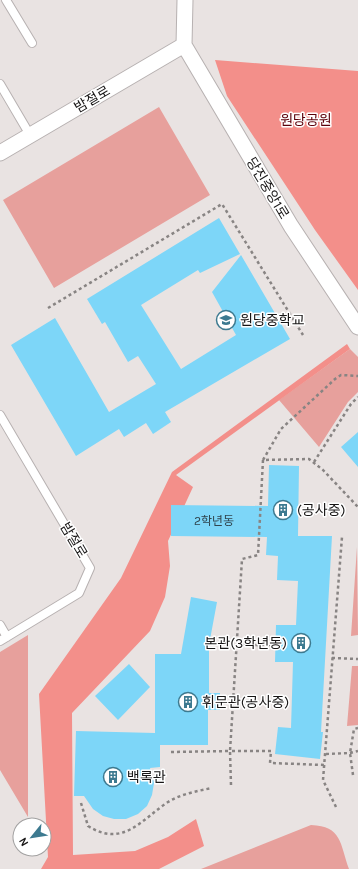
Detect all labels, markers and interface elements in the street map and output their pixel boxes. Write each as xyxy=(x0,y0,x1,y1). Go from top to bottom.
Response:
street label: 밤절로 xyxy=(71,82,113,116)
park label: 원당공원 xyxy=(280,112,332,129)
street label: 당진중앙1로 xyxy=(243,154,293,222)
school or university icon: 원당중학교 xyxy=(215,309,237,331)
place label: 원당중학교 xyxy=(240,312,305,329)
building icon: (공사중) xyxy=(272,499,294,521)
place label: (공사중) xyxy=(297,502,346,519)
house number: 2학년동 xyxy=(194,514,234,528)
street label: 밤절로 xyxy=(56,519,91,561)
building icon: 본관(3학년동) xyxy=(290,632,312,654)
place label: 본관(3학년동) xyxy=(204,635,287,652)
building icon: 휘문관(공사중) xyxy=(177,691,199,713)
place label: 휘문관(공사중) xyxy=(202,694,289,711)
building icon: 백록관 xyxy=(102,766,124,788)
place label: 백록관 xyxy=(127,769,166,786)
north arrow xyxy=(12,817,52,857)
text: N xyxy=(16,835,31,848)

